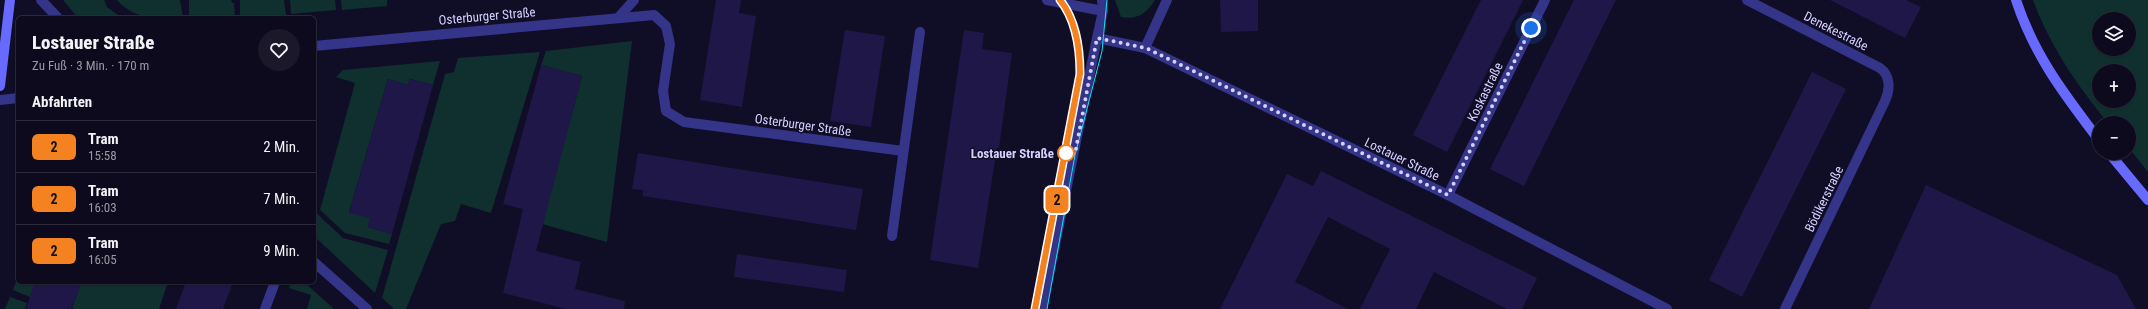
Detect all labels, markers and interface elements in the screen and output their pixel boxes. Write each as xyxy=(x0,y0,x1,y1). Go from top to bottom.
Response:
street label: Osterburger Straße xyxy=(438,4,536,28)
street label: Denekestraße xyxy=(1801,8,1871,54)
map controls xyxy=(2092,12,2136,160)
button: layers xyxy=(2092,12,2136,56)
your location xyxy=(1521,18,1541,38)
button: heart xyxy=(258,29,300,71)
text: Lostauer Straße xyxy=(32,31,154,54)
text: Zu Fuß · 3 Min. · 170 m xyxy=(32,58,149,73)
street label: Koskastraße xyxy=(1464,60,1506,124)
button: + xyxy=(2092,64,2136,108)
text: Abfahrten xyxy=(32,93,92,111)
street label: Osterburger Straße xyxy=(754,111,852,139)
button: − xyxy=(2092,116,2136,160)
text: Tram xyxy=(88,130,119,148)
street label: Lostauer Straße xyxy=(1362,134,1442,184)
text: 2 Min. xyxy=(263,138,300,156)
text: 2 xyxy=(50,139,58,155)
marker: Lostauer Straße xyxy=(1057,144,1075,162)
place label: Lostauer Straße xyxy=(971,146,1054,161)
text: 15:58 xyxy=(88,148,117,163)
street label: Bödikerstraße xyxy=(1802,164,1846,234)
text: Tram xyxy=(88,182,119,200)
line badge: 2 xyxy=(1044,187,1070,213)
text: 7 Min. xyxy=(263,190,300,208)
text: 2 xyxy=(50,191,58,207)
text: 2 xyxy=(1053,192,1061,208)
text: 16:03 xyxy=(88,200,117,215)
text: Tram xyxy=(88,234,119,252)
text: 9 Min. xyxy=(263,242,300,260)
text: 2 xyxy=(50,243,58,259)
text: 16:05 xyxy=(88,252,117,267)

